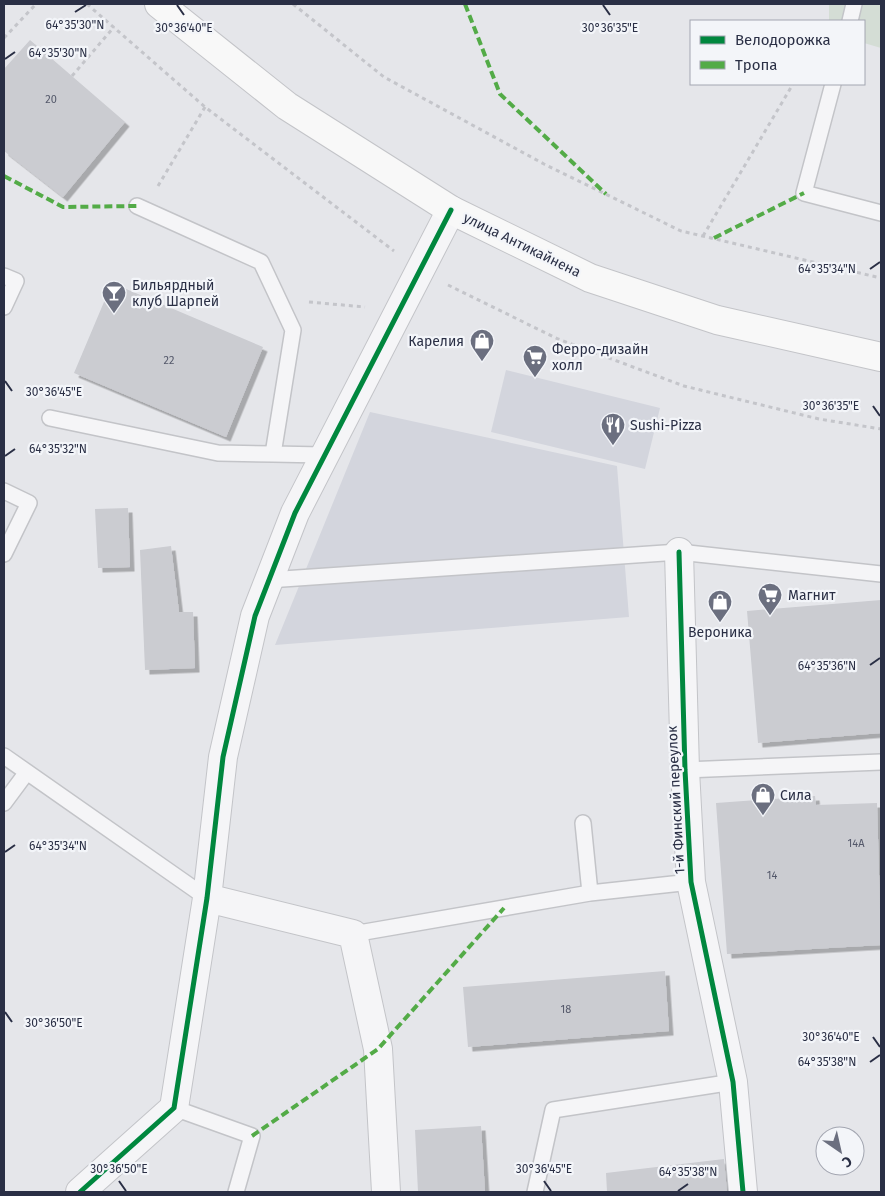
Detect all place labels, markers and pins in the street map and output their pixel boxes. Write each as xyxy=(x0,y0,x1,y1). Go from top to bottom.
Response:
place label: Бильярдный клуб Шарпей xyxy=(132,277,219,310)
bar icon: Бильярдный клуб Шарпей xyxy=(101,280,127,314)
shop icon: Карелия xyxy=(469,328,495,362)
place label: Карелия xyxy=(408,333,464,350)
place label: Ферро-дизайн холл xyxy=(552,341,649,374)
supermarket icon: Ферро-дизайн холл xyxy=(522,344,548,378)
restaurant icon: Sushi-Pizza xyxy=(600,412,626,446)
place label: Sushi-Pizza xyxy=(630,417,702,434)
supermarket icon: Магнит xyxy=(757,582,783,616)
place label: Магнит xyxy=(788,587,836,604)
shop icon: Вероника xyxy=(707,589,733,623)
place label: Вероника xyxy=(688,624,752,641)
shop icon: Сила xyxy=(750,782,776,816)
place label: Сила xyxy=(780,787,812,804)

